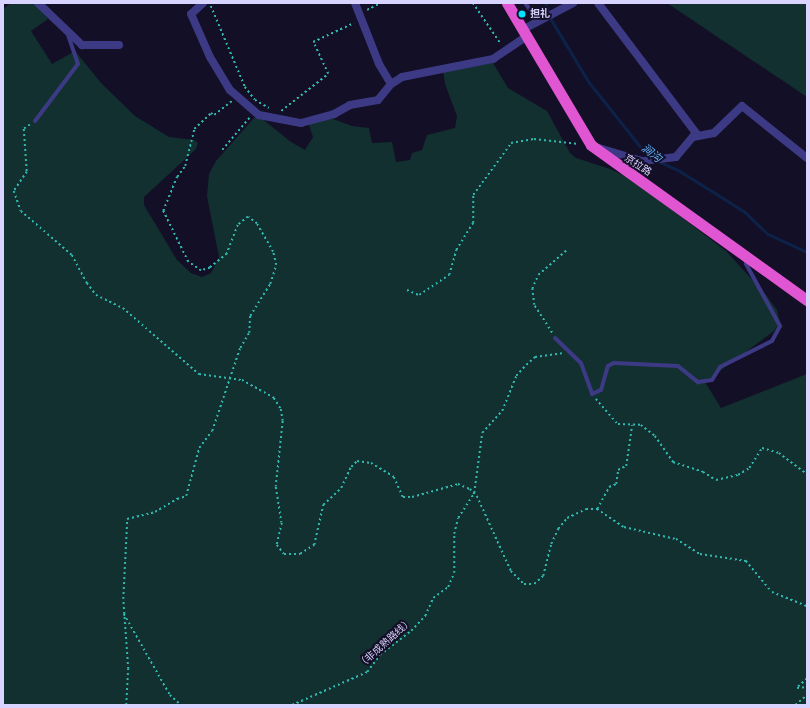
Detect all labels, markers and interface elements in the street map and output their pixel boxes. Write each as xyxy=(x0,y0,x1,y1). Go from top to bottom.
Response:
place label: 担礼 xyxy=(530,8,550,20)
marker: 担礼 xyxy=(517,9,527,19)
water label: 涧沟 xyxy=(638,142,664,166)
street label: 京拉路 xyxy=(622,152,654,178)
street label: （非成熟路线） xyxy=(355,615,415,671)

